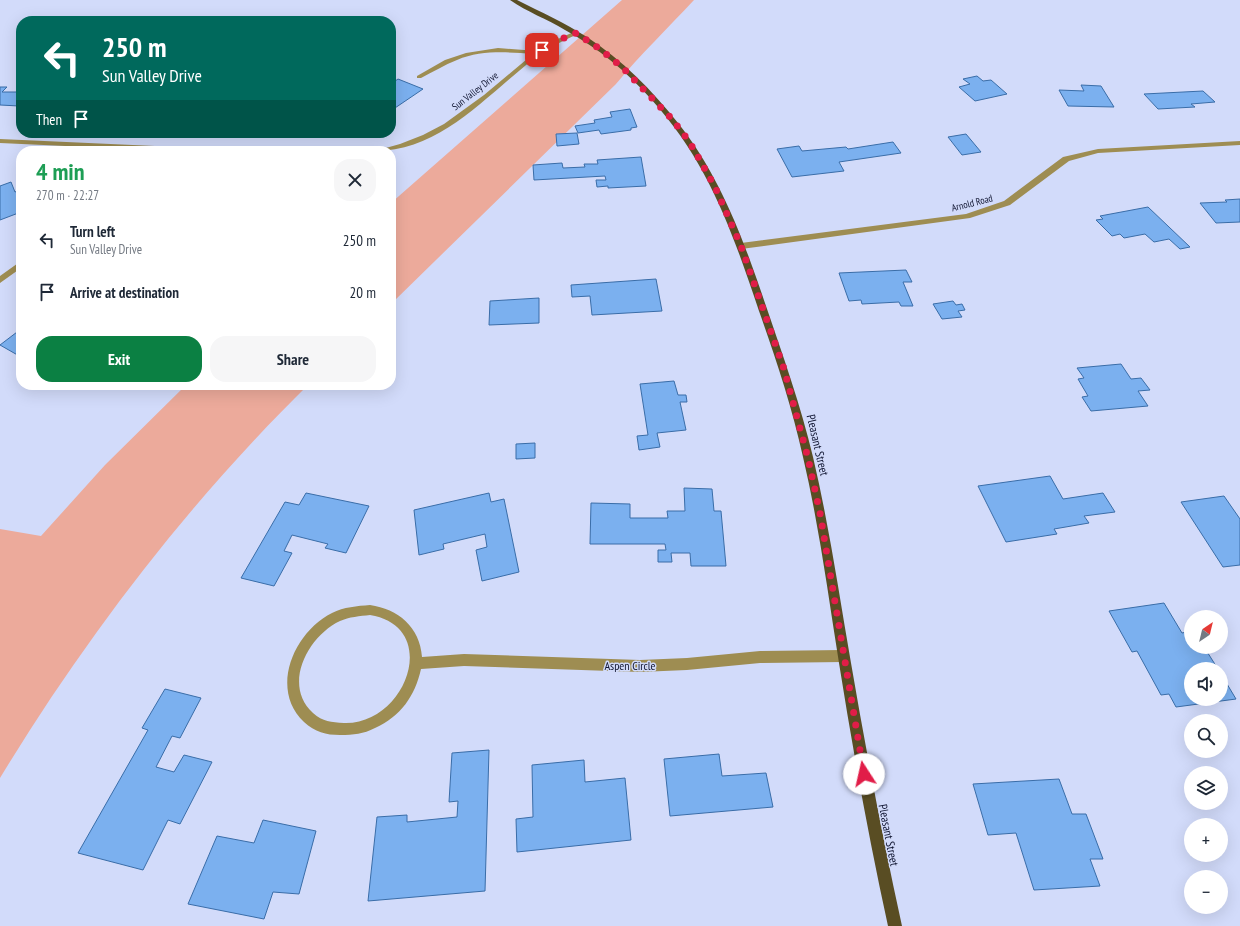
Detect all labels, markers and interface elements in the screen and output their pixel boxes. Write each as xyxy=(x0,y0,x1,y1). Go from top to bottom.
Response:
text: 250 m xyxy=(102,28,166,65)
icon: left xyxy=(36,32,88,84)
pin xyxy=(525,33,559,67)
icon: arrive xyxy=(531,39,553,61)
text: Sun Valley Drive xyxy=(102,64,202,87)
street label: Sun Valley Drive xyxy=(449,69,501,113)
icon: arrive xyxy=(70,108,92,130)
text: Then xyxy=(36,110,62,129)
text: 4 min xyxy=(36,156,84,187)
button: close xyxy=(334,159,376,201)
text: 270 m · 22:27 xyxy=(36,187,99,204)
street label: Arnold Road xyxy=(950,192,994,214)
text: Turn left xyxy=(70,222,115,241)
icon: left xyxy=(36,229,58,251)
text: 250 m xyxy=(343,231,376,250)
text: Sun Valley Drive xyxy=(70,241,142,258)
icon: arrive xyxy=(36,281,58,303)
text: Arrive at destination xyxy=(70,283,179,302)
text: 20 m xyxy=(350,283,376,302)
button: Exit xyxy=(36,336,202,382)
button: Share xyxy=(210,336,376,382)
street label: Pleasant Street xyxy=(804,413,833,478)
north arrow xyxy=(1184,610,1228,654)
map controls xyxy=(1184,610,1228,914)
street label: Aspen Circle xyxy=(604,658,656,673)
button: sound xyxy=(1184,662,1228,706)
button: search xyxy=(1184,714,1228,758)
position arrow xyxy=(843,753,885,795)
button: layers xyxy=(1184,766,1228,810)
street label: Pleasant Street xyxy=(876,803,902,868)
button: + xyxy=(1184,818,1228,862)
button: − xyxy=(1184,870,1228,914)

